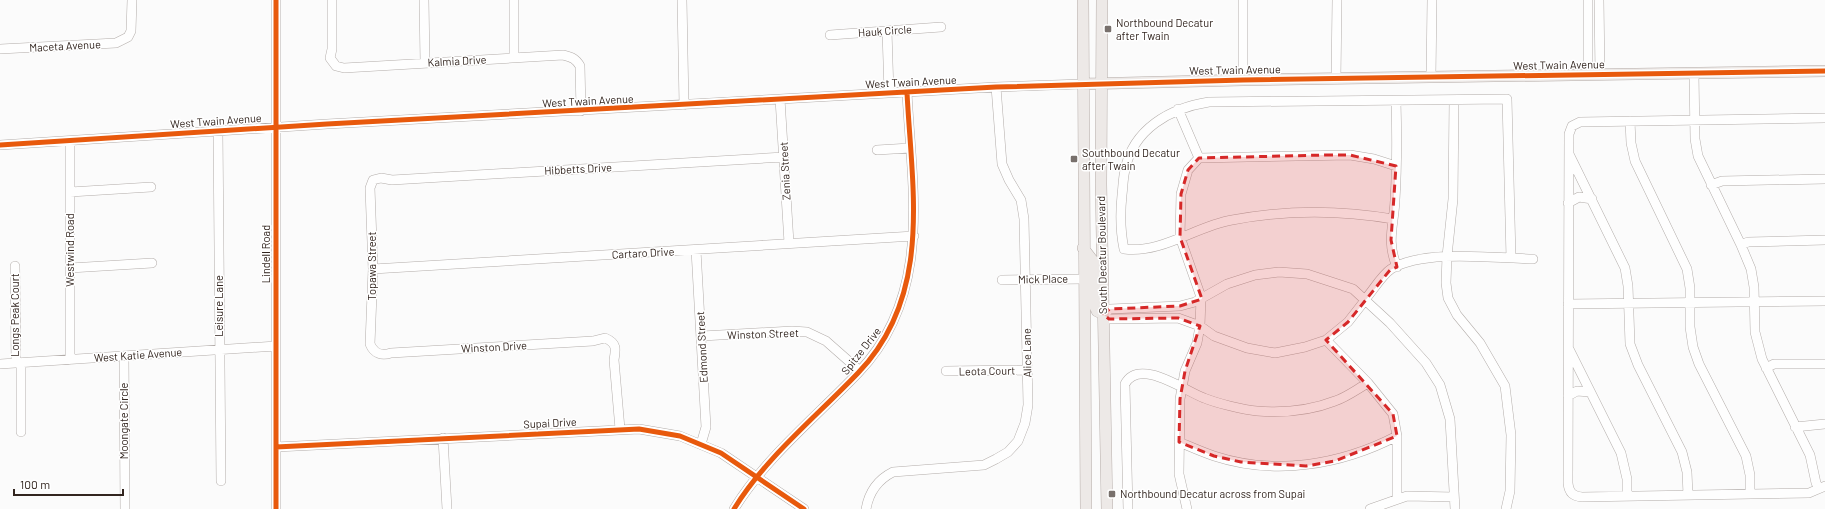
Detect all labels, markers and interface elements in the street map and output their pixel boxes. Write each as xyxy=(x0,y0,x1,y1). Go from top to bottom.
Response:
place label: Northbound Decatur after Twain xyxy=(1116,16,1213,42)
street label: Hauk Circle xyxy=(858,22,912,39)
marker: Northbound Decatur after Twain xyxy=(1103,24,1113,34)
street label: Maceta Avenue xyxy=(29,37,101,54)
street label: Kalmia Drive xyxy=(427,52,487,69)
street label: West Twain Avenue xyxy=(1513,57,1605,72)
street label: West Twain Avenue xyxy=(1189,62,1281,77)
street label: West Twain Avenue xyxy=(865,73,957,90)
street label: West Twain Avenue xyxy=(542,92,634,109)
street label: West Twain Avenue xyxy=(170,111,262,130)
street label: Zenia Street xyxy=(776,141,793,201)
place label: Southbound Decatur after Twain xyxy=(1082,146,1180,172)
marker: Southbound Decatur after Twain xyxy=(1069,154,1079,164)
street label: Hibbetts Drive xyxy=(544,160,612,177)
street label: South Decatur Boulevard xyxy=(1094,196,1109,314)
street label: Westwind Road xyxy=(63,213,76,287)
street label: Lindell Road xyxy=(259,225,272,283)
street label: Topawa Street xyxy=(365,232,378,300)
street label: Cartaro Drive xyxy=(611,244,675,261)
street label: Mick Place xyxy=(1018,272,1068,285)
street label: Longs Peak Court xyxy=(8,273,21,357)
street label: Leisure Lane xyxy=(212,275,225,337)
street label: Edmond Street xyxy=(693,311,710,383)
street label: Spitze Drive xyxy=(838,324,883,377)
street label: Winston Street xyxy=(727,326,799,341)
street label: Alice Lane xyxy=(1020,328,1033,378)
street label: Winston Drive xyxy=(461,338,527,355)
street label: West Katie Avenue xyxy=(93,345,183,364)
street label: Leota Court xyxy=(959,364,1015,377)
street label: Moongate Circle xyxy=(117,383,130,459)
street label: Supai Drive xyxy=(523,415,577,430)
scale bar xyxy=(14,471,123,497)
text: 100 m xyxy=(20,477,50,491)
place label: Northbound Decatur across from Supai xyxy=(1120,487,1306,500)
marker: Northbound Decatur across from Supai xyxy=(1107,489,1117,499)

